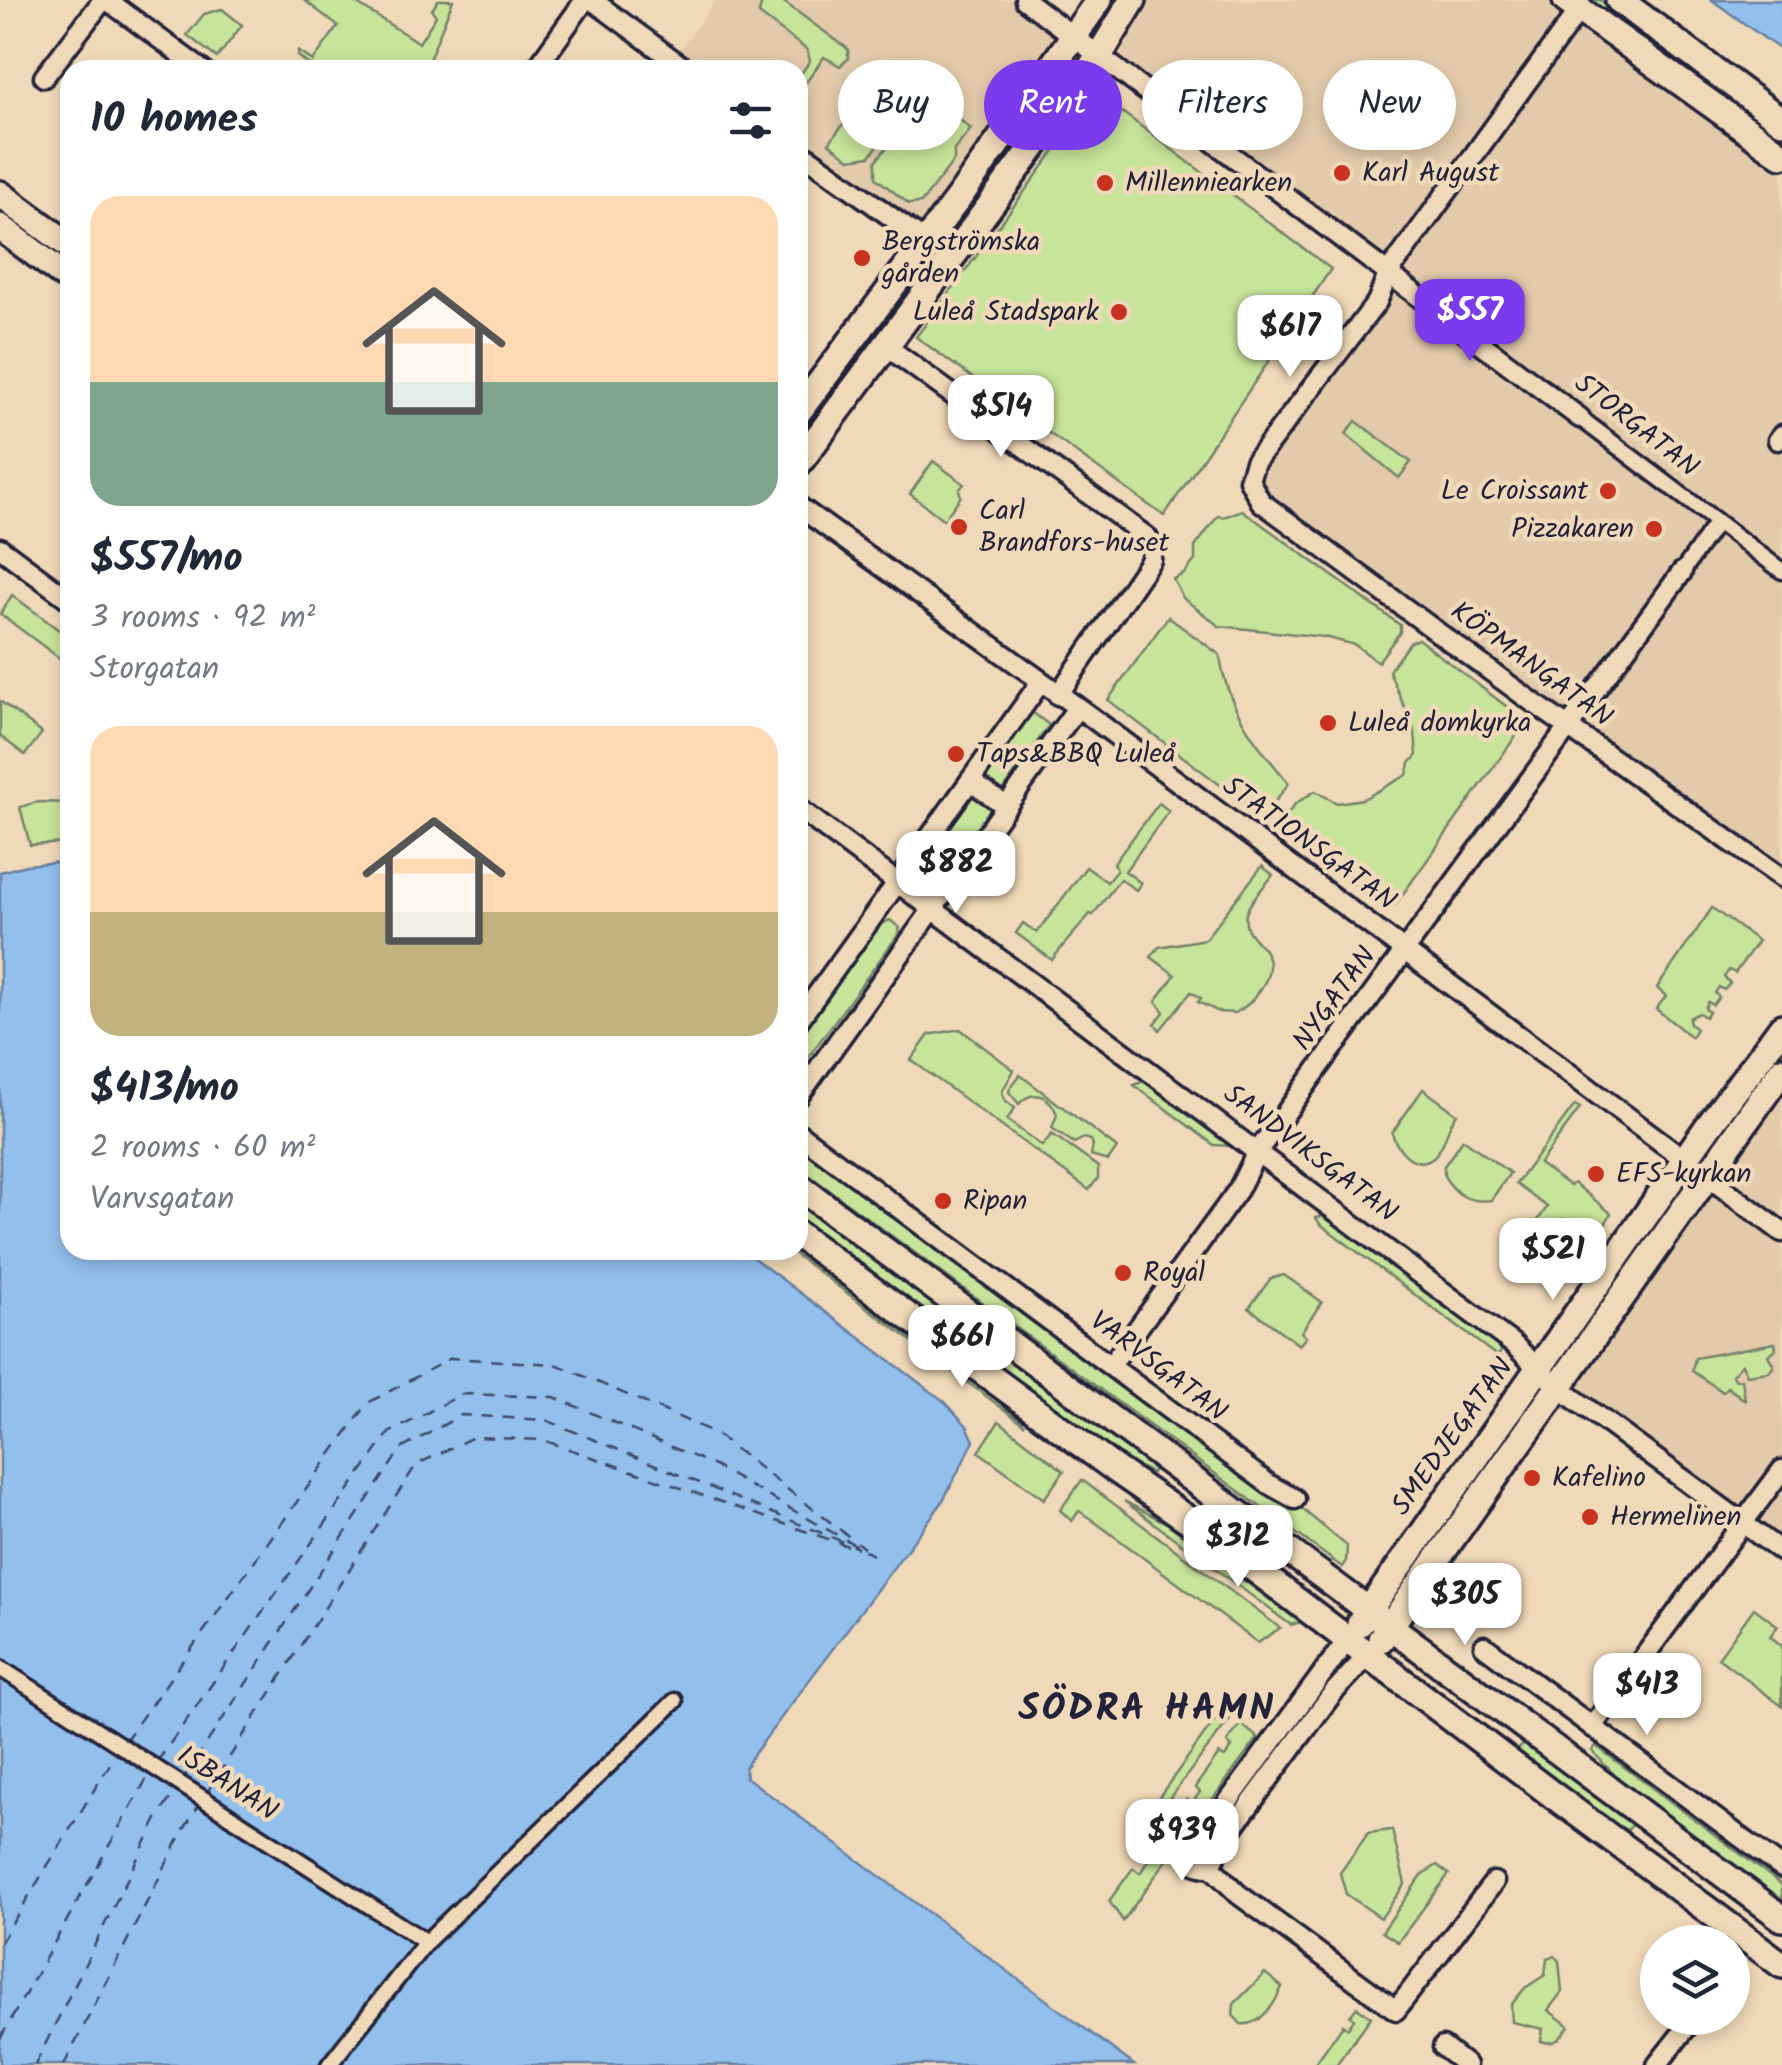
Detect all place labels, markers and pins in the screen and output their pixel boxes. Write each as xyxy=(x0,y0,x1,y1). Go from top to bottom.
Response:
place label: Karl August xyxy=(1362,151,1500,196)
place label: Millenniearken xyxy=(1125,161,1292,206)
marker: Karl August xyxy=(1331,162,1353,184)
marker: Millenniearken xyxy=(1094,172,1116,194)
place label: Bergströmska gården xyxy=(881,220,1040,297)
marker: Bergströmska gården xyxy=(851,247,873,269)
pin: $557 xyxy=(1411,279,1529,364)
place label: Luleå Stadspark xyxy=(913,290,1100,335)
pin: $617 xyxy=(1231,295,1349,380)
marker: Luleå Stadspark xyxy=(1108,301,1130,323)
pin: $514 xyxy=(942,375,1060,460)
place label: Le Croissant xyxy=(1441,469,1589,514)
marker: Le Croissant xyxy=(1597,480,1619,502)
place label: Carl Brandfors-huset xyxy=(979,489,1170,566)
place label: Pizzakaren xyxy=(1511,507,1634,552)
marker: Carl Brandfors-huset xyxy=(948,516,970,538)
marker: Pizzakaren xyxy=(1643,518,1665,540)
place label: Luleå domkyrka xyxy=(1348,701,1531,746)
marker: Luleå domkyrka xyxy=(1317,712,1339,734)
place label: Taps&BBQ Luleå xyxy=(976,732,1176,777)
marker: Taps&BBQ Luleå xyxy=(945,743,967,765)
pin: $882 xyxy=(897,831,1015,916)
place label: EFS-kyrkan xyxy=(1616,1152,1751,1197)
marker: EFS-kyrkan xyxy=(1585,1163,1607,1185)
place label: Ripan xyxy=(963,1179,1027,1224)
marker: Ripan xyxy=(932,1190,954,1212)
pin: $521 xyxy=(1494,1218,1612,1303)
place label: Royal xyxy=(1143,1251,1205,1296)
marker: Royal xyxy=(1112,1262,1134,1284)
pin: $661 xyxy=(903,1305,1021,1390)
place label: Kafelino xyxy=(1552,1456,1646,1501)
marker: Kafelino xyxy=(1521,1467,1543,1489)
place label: Hermelinen xyxy=(1610,1495,1742,1540)
pin: $312 xyxy=(1179,1505,1297,1590)
marker: Hermelinen xyxy=(1579,1506,1601,1528)
pin: $305 xyxy=(1406,1563,1524,1648)
pin: $413 xyxy=(1588,1653,1706,1738)
pin: $939 xyxy=(1123,1799,1241,1884)

